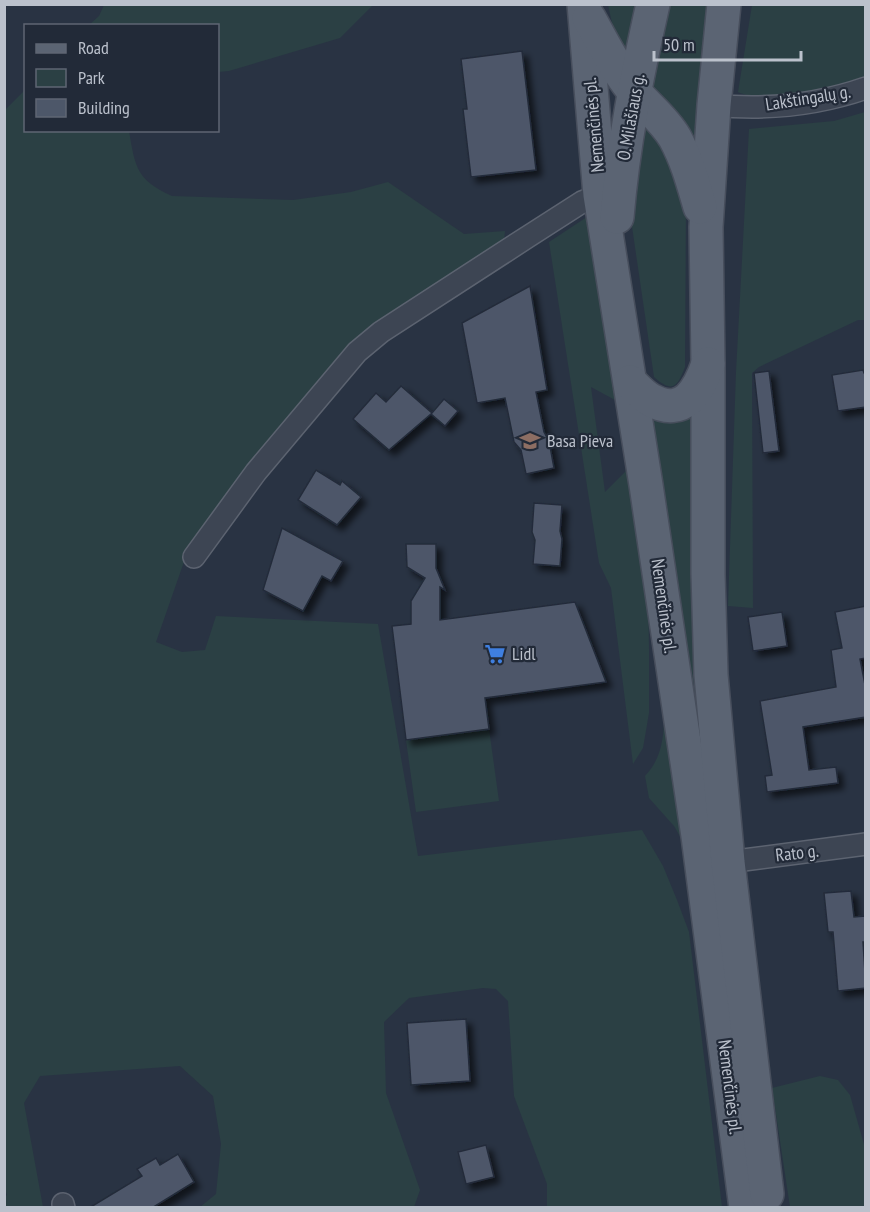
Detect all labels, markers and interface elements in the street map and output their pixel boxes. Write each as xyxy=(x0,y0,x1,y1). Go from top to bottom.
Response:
legend xyxy=(24,24,219,132)
scale bar xyxy=(654,24,801,62)
text: 50 m xyxy=(663,33,695,56)
text: Road xyxy=(78,36,109,59)
text: Park xyxy=(78,66,105,89)
street label: O. Milašiaus g. xyxy=(612,72,649,162)
street label: Nemenčinės pl. xyxy=(578,77,609,173)
street label: Lakštingalų g. xyxy=(764,79,852,116)
text: Building xyxy=(78,96,130,119)
school or university icon: Basa Pieva xyxy=(518,429,542,453)
place label: Basa Pieva xyxy=(547,429,613,452)
street label: Nemenčinės pl. xyxy=(646,557,682,655)
supermarket icon: Lidl xyxy=(483,642,507,666)
place label: Lidl xyxy=(512,642,536,665)
street label: Rato g. xyxy=(774,838,820,867)
street label: Nemenčinės pl. xyxy=(713,1038,748,1135)

